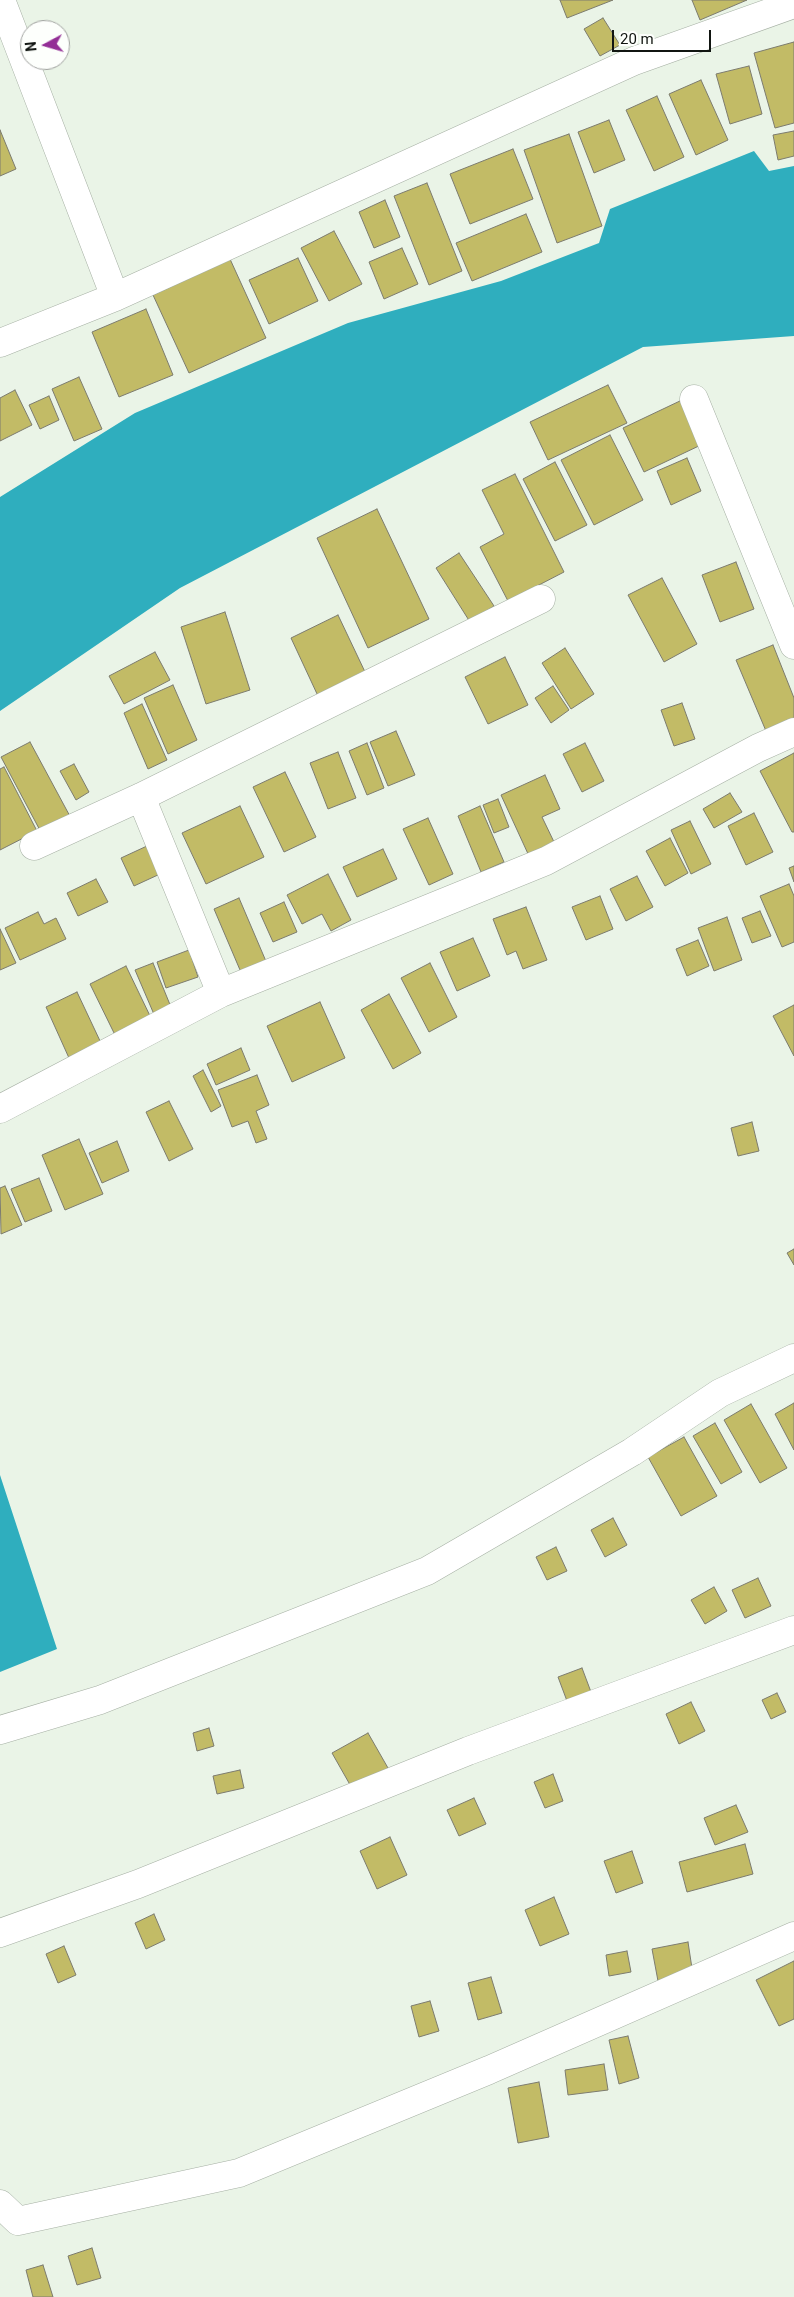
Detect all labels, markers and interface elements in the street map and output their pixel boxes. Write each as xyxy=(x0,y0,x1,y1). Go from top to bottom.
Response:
north arrow xyxy=(20,20,70,70)
scale bar xyxy=(614,20,713,52)
text: 20 m xyxy=(620,30,654,48)
text: N xyxy=(23,41,40,52)

